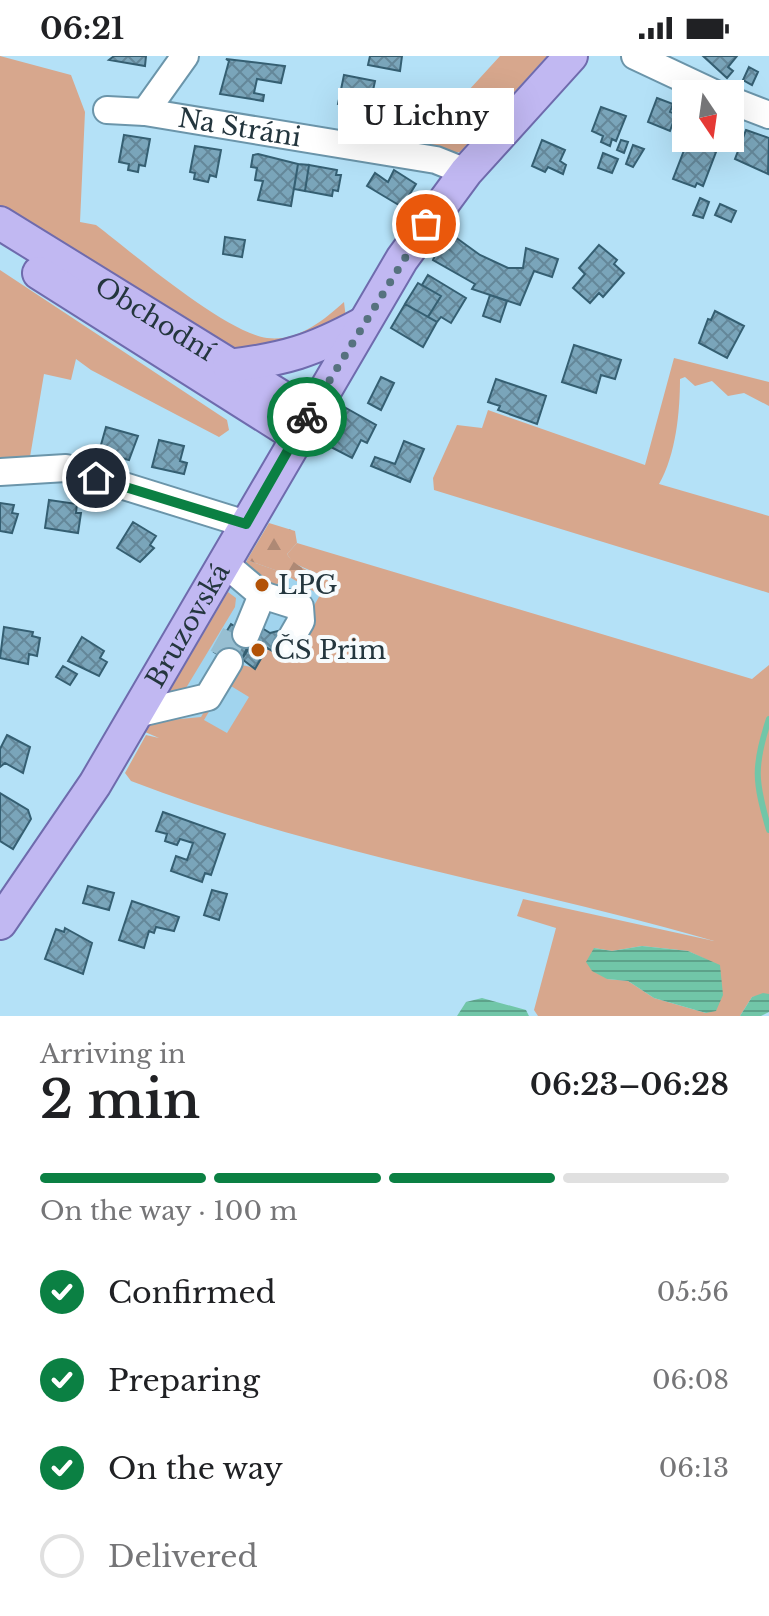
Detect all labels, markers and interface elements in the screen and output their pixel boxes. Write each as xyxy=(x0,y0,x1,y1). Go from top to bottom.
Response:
text: 06:21 xyxy=(40,10,124,47)
north arrow xyxy=(672,80,744,152)
map controls xyxy=(672,80,744,152)
callout: U Lichny xyxy=(338,88,514,144)
text: U Lichny xyxy=(363,100,489,132)
street label: Na Stráni xyxy=(176,102,304,154)
pin xyxy=(392,190,460,258)
icon: bag xyxy=(404,202,448,246)
street label: Obchodní xyxy=(89,270,221,368)
courier xyxy=(267,377,347,457)
icon: bike xyxy=(285,395,329,439)
pin xyxy=(62,444,130,512)
icon: home xyxy=(74,456,118,500)
street label: Bruzovská xyxy=(139,557,237,693)
place label: LPG xyxy=(278,569,337,601)
marker: LPG xyxy=(253,576,271,594)
place label: ČS Prim xyxy=(274,634,386,666)
marker: ČS Prim xyxy=(249,641,267,659)
text: Arriving in xyxy=(40,1038,186,1070)
text: 06:23–06:28 xyxy=(530,1066,729,1103)
text: 2 min xyxy=(40,1068,200,1132)
text: On the way · 100 m xyxy=(40,1195,297,1227)
icon: check xyxy=(40,1270,84,1314)
text: Confirmed xyxy=(108,1274,276,1311)
text: 05:56 xyxy=(657,1276,729,1308)
icon: check xyxy=(40,1358,84,1402)
text: Preparing xyxy=(108,1362,260,1399)
text: 06:08 xyxy=(652,1364,729,1396)
icon: check xyxy=(40,1446,84,1490)
text: On the way xyxy=(108,1450,283,1487)
text: 06:13 xyxy=(659,1452,729,1484)
text: Delivered xyxy=(108,1538,258,1575)

